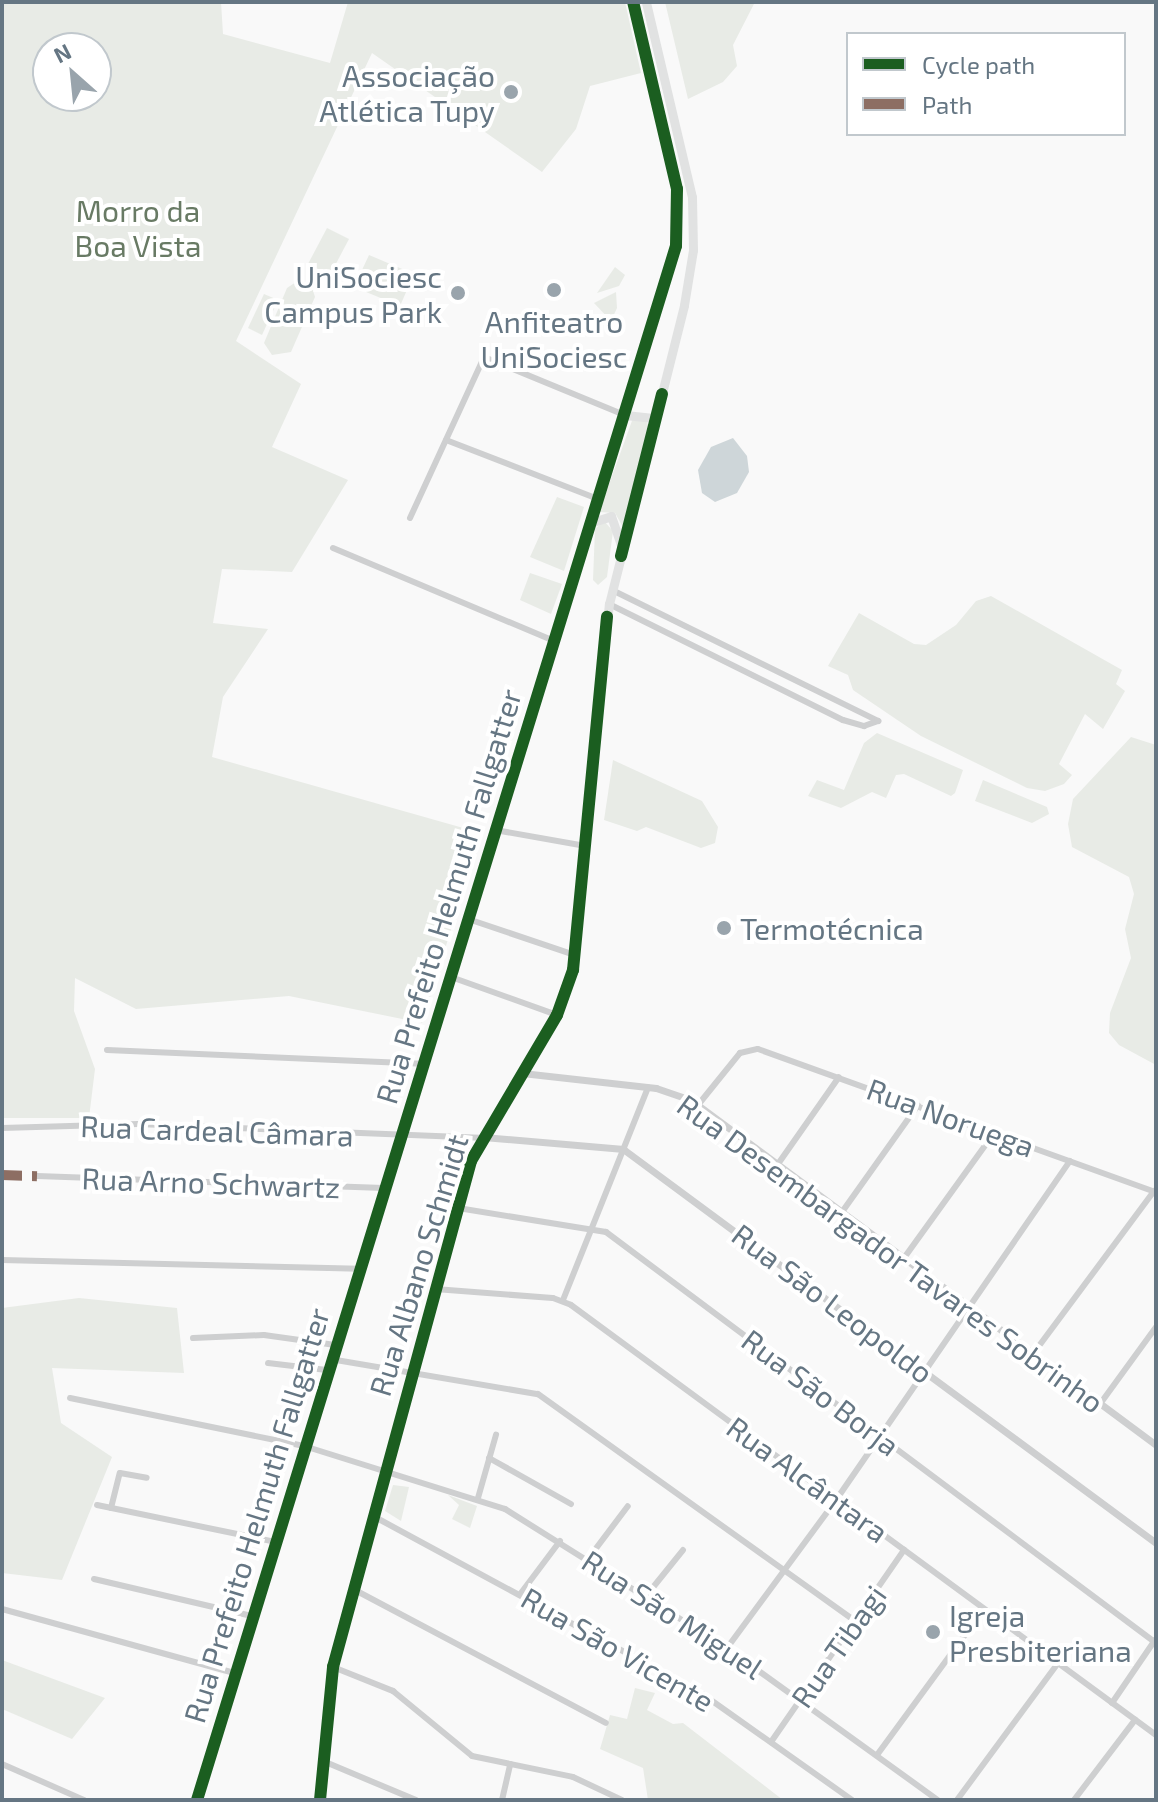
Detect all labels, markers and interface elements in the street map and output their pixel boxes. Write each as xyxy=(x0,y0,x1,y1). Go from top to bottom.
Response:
north arrow xyxy=(32,32,112,112)
legend xyxy=(846,32,1126,136)
text: N xyxy=(49,37,75,68)
text: Cycle path xyxy=(922,50,1035,79)
place label: Associação Atlética Tupy xyxy=(319,57,495,128)
marker: Associação Atlética Tupy xyxy=(502,83,520,101)
text: Path xyxy=(922,90,972,119)
park label: Morro da Boa Vista xyxy=(74,192,202,262)
place label: UniSociesc Campus Park xyxy=(264,258,442,328)
marker: Anfiteatro UniSociesc xyxy=(545,281,563,299)
marker: UniSociesc Campus Park xyxy=(449,284,467,302)
place label: Anfiteatro UniSociesc xyxy=(481,303,627,374)
street label: Rua Prefeito Helmuth Fallgatter xyxy=(368,684,528,1108)
place label: Termotécnica xyxy=(740,910,924,946)
marker: Termotécnica xyxy=(715,919,733,937)
street label: Rua Noruega xyxy=(862,1070,1040,1164)
street label: Rua Desembargador Tavares Sobrinho xyxy=(670,1086,1112,1420)
street label: Rua Cardeal Câmara xyxy=(79,1107,355,1153)
street label: Rua Albano Schmidt xyxy=(361,1130,475,1400)
street label: Rua Arno Schwartz xyxy=(81,1159,341,1205)
street label: Rua São Leopoldo xyxy=(726,1216,940,1390)
street label: Rua Prefeito Helmuth Fallgatter xyxy=(176,1303,336,1727)
street label: Rua São Borja xyxy=(735,1321,907,1463)
street label: Rua Alcântara xyxy=(720,1408,896,1550)
street label: Rua São Miguel xyxy=(576,1542,770,1686)
street label: Rua Tibagi xyxy=(783,1578,893,1714)
street label: Rua São Vicente xyxy=(515,1579,721,1719)
place label: Igreja Presbiteriana xyxy=(949,1597,1132,1668)
marker: Igreja Presbiteriana xyxy=(924,1623,942,1641)

